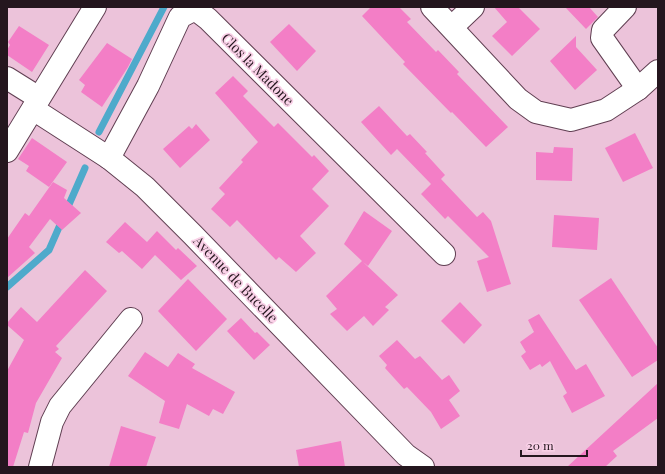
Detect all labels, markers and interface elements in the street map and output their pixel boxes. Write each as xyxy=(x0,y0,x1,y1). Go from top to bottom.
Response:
street label: Clos la Madone xyxy=(218,29,298,109)
street label: Avenue de Bucelle xyxy=(189,231,282,327)
scale bar xyxy=(521,432,587,458)
text: 20 m xyxy=(527,437,554,453)

